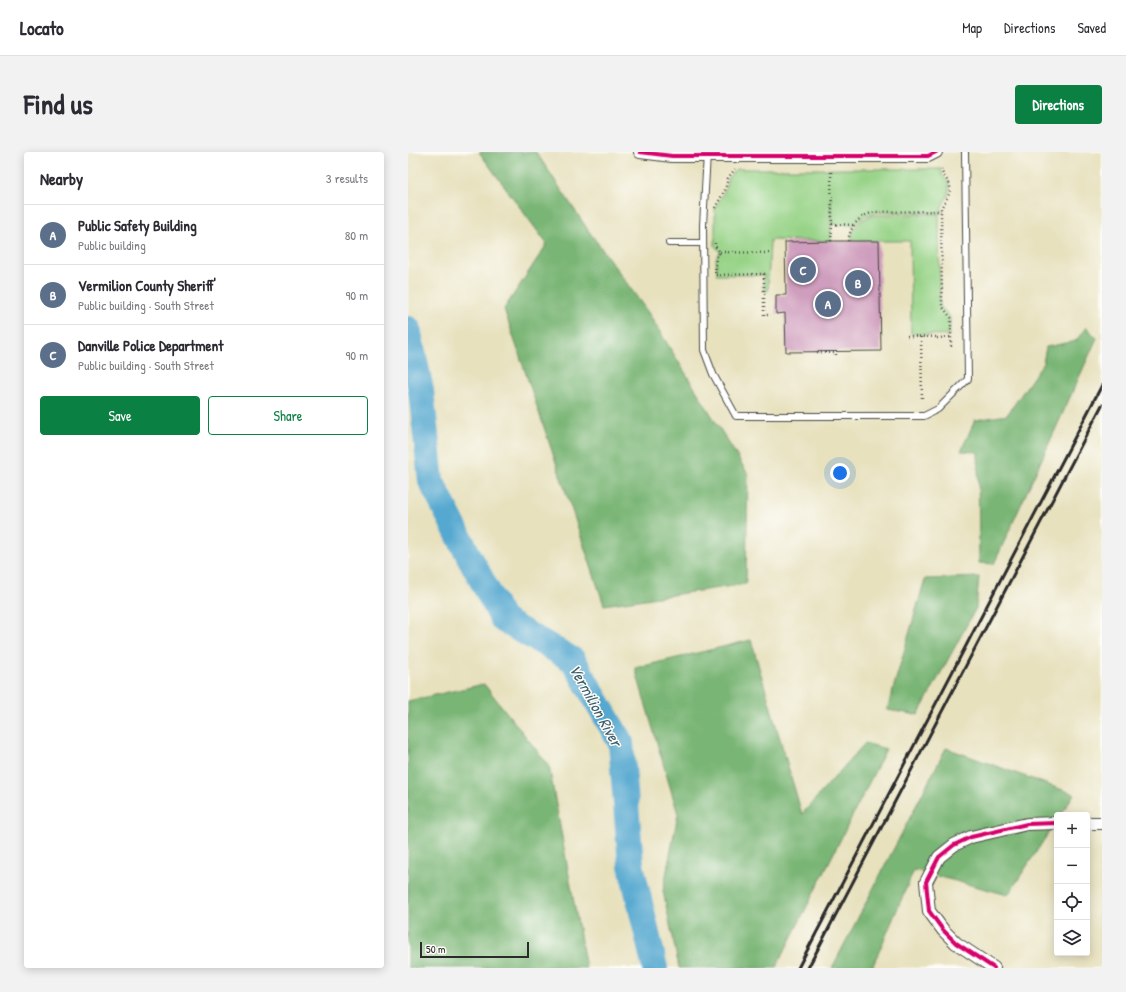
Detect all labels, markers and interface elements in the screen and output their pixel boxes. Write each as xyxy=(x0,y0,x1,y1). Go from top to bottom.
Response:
text: Locato xyxy=(20,15,64,41)
text: Map xyxy=(962,18,982,37)
text: Directions xyxy=(1004,18,1055,37)
text: Saved xyxy=(1077,18,1106,37)
text: Find us xyxy=(24,85,93,123)
button: Directions xyxy=(1015,85,1102,124)
text: Nearby xyxy=(40,167,83,190)
text: 3 results xyxy=(326,169,368,187)
text: Public Safety Building xyxy=(78,215,197,236)
text: A xyxy=(50,226,56,244)
text: 80 m xyxy=(345,226,368,244)
text: Public building xyxy=(78,236,146,254)
pin: C xyxy=(790,255,816,285)
pin: B xyxy=(845,268,871,298)
text: Vermilion County Sheriff' xyxy=(78,275,216,296)
text: B xyxy=(50,286,56,304)
text: 90 m xyxy=(346,286,368,304)
pin: A xyxy=(815,289,841,319)
text: Public building · South Street xyxy=(78,296,214,314)
text: Danville Police Department xyxy=(78,335,223,356)
text: C xyxy=(49,346,57,364)
text: 90 m xyxy=(346,346,368,364)
text: Public building · South Street xyxy=(78,356,214,374)
button: Save xyxy=(40,396,200,435)
button: Share xyxy=(208,396,368,435)
your location xyxy=(830,463,850,483)
water label: Vermilion River xyxy=(564,660,629,752)
map controls xyxy=(1054,812,1090,956)
button: + xyxy=(1054,812,1090,848)
button: − xyxy=(1054,848,1090,884)
button: locate xyxy=(1054,884,1090,920)
button: layers xyxy=(1054,920,1090,956)
scale bar xyxy=(420,940,529,959)
text: 50 m xyxy=(426,942,446,956)

